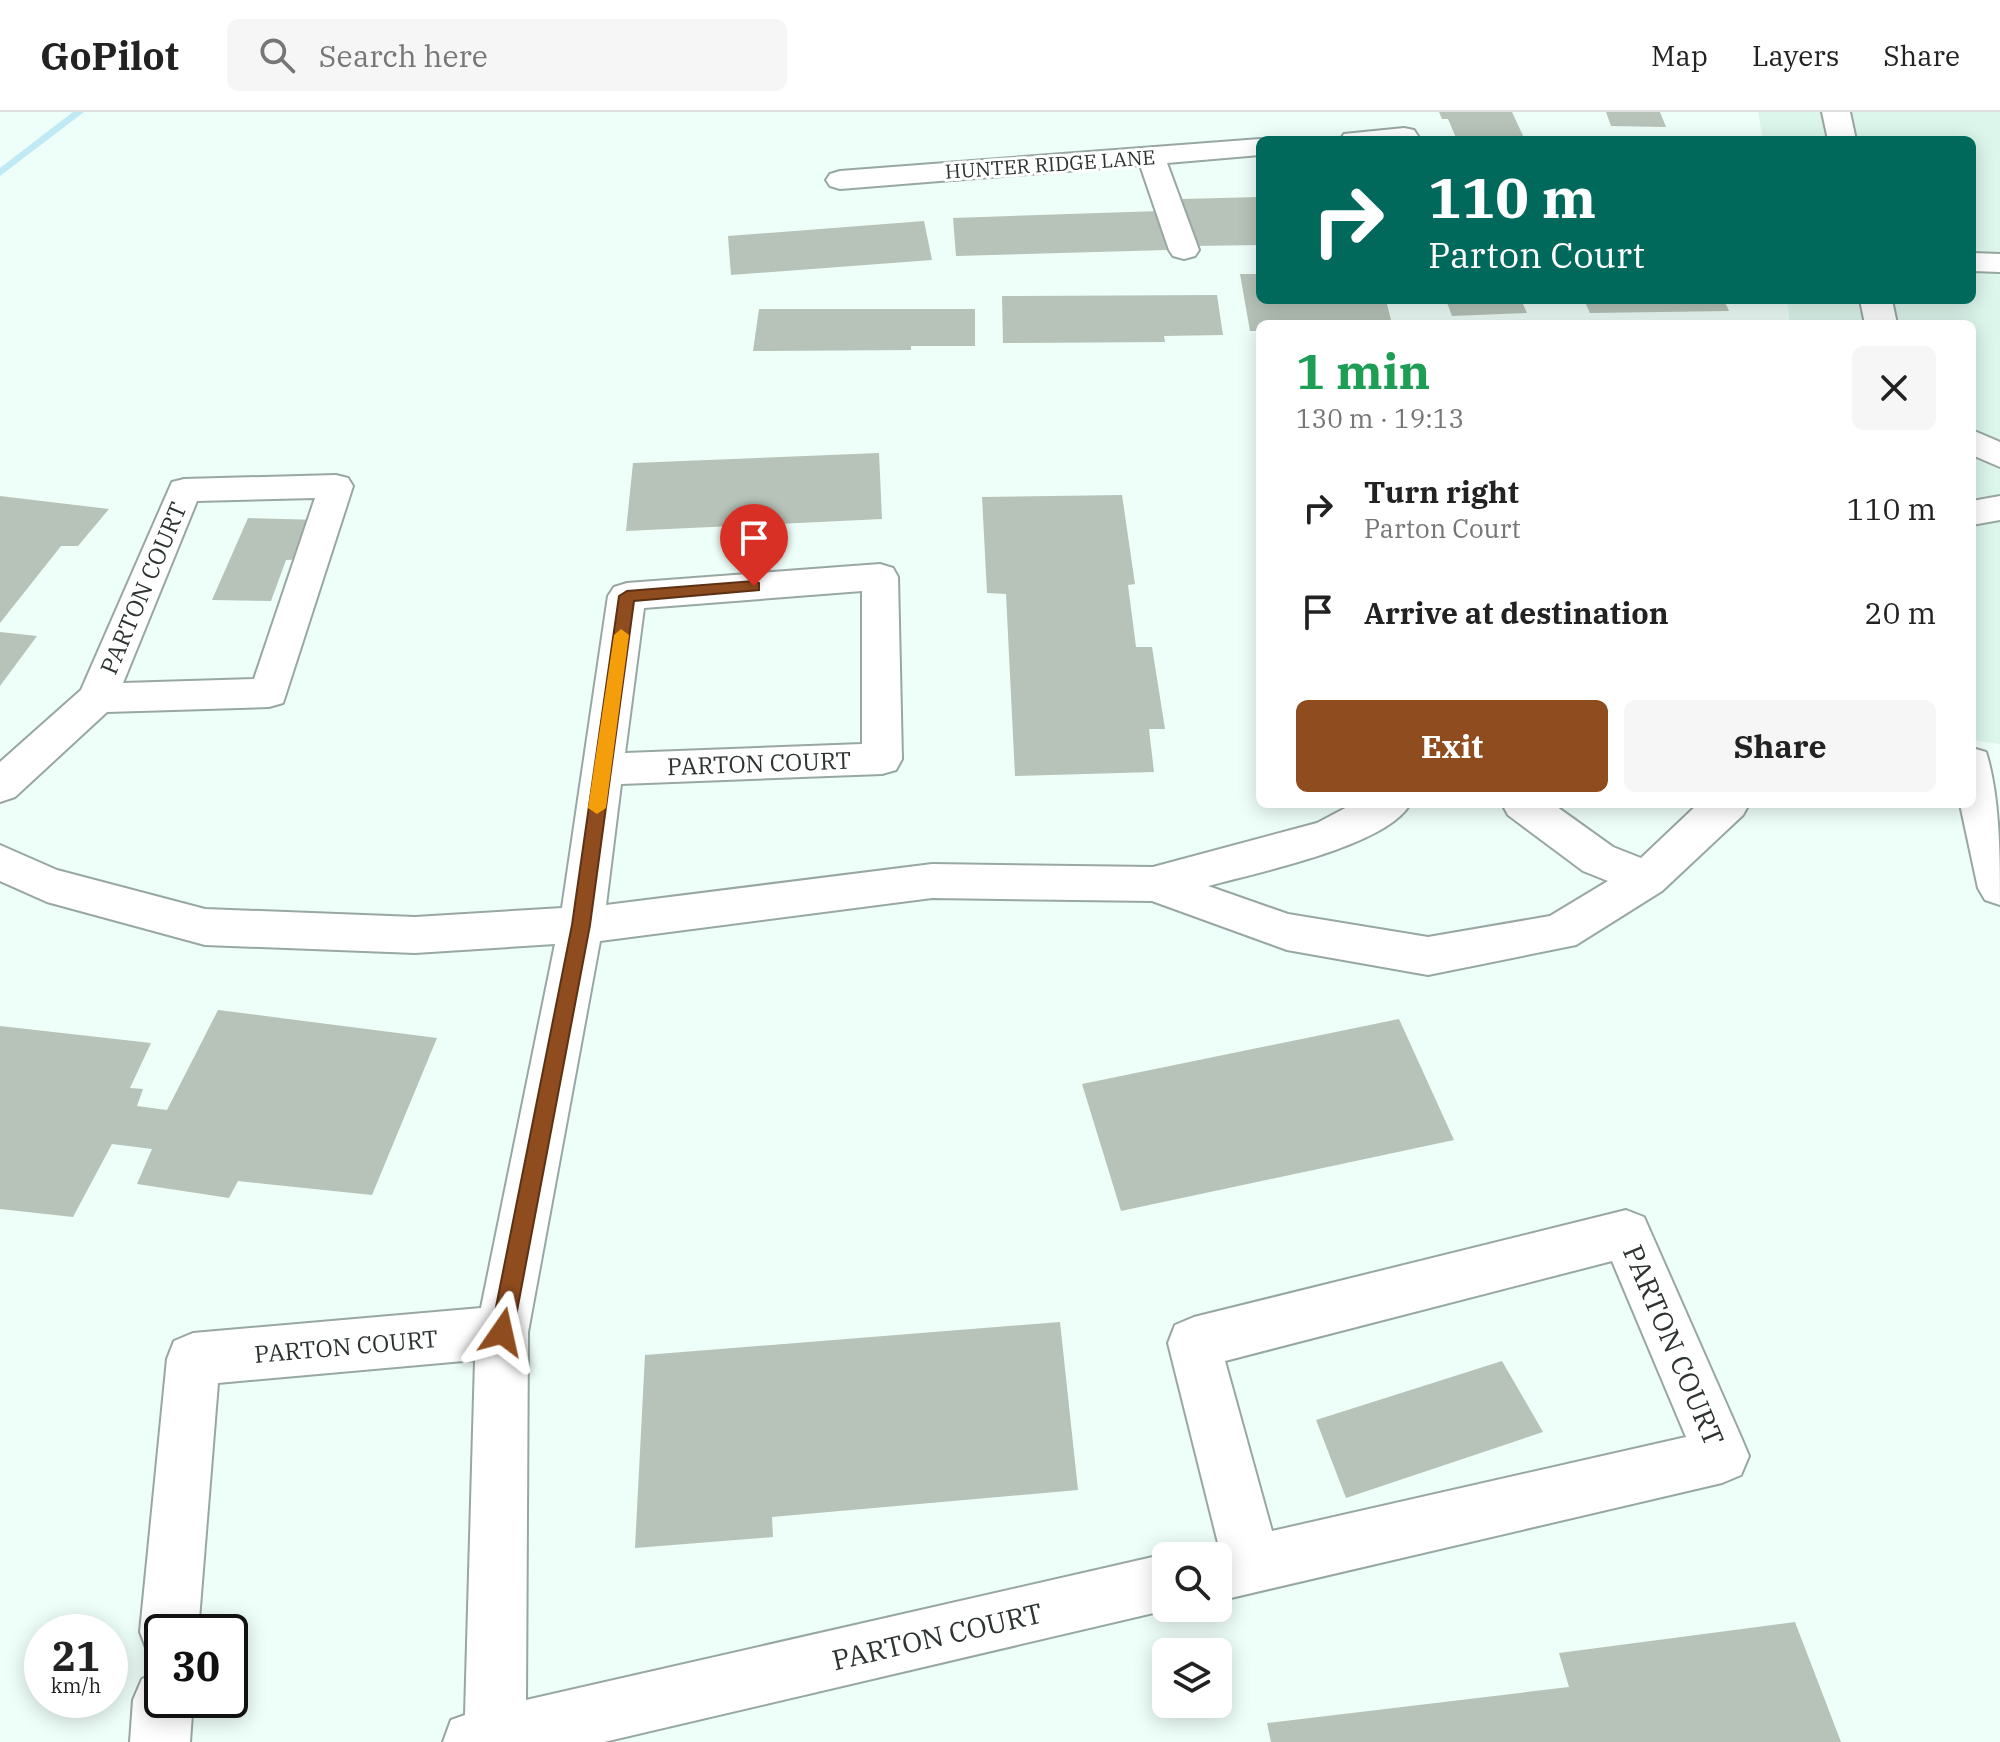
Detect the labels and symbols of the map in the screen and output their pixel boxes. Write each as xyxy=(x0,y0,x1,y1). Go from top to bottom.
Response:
street label: HUNTER RIDGE LANE xyxy=(944,143,1156,185)
street label: PARTON COURT xyxy=(92,497,194,679)
pin xyxy=(720,504,788,586)
street label: PARTON COURT xyxy=(666,744,852,782)
street label: PARTON COURT xyxy=(1615,1239,1733,1451)
position arrow xyxy=(460,1290,544,1374)
street label: PARTON COURT xyxy=(253,1322,439,1370)
street label: PARTON COURT xyxy=(828,1594,1046,1678)
speed limit sign: 30 xyxy=(144,1614,248,1718)

